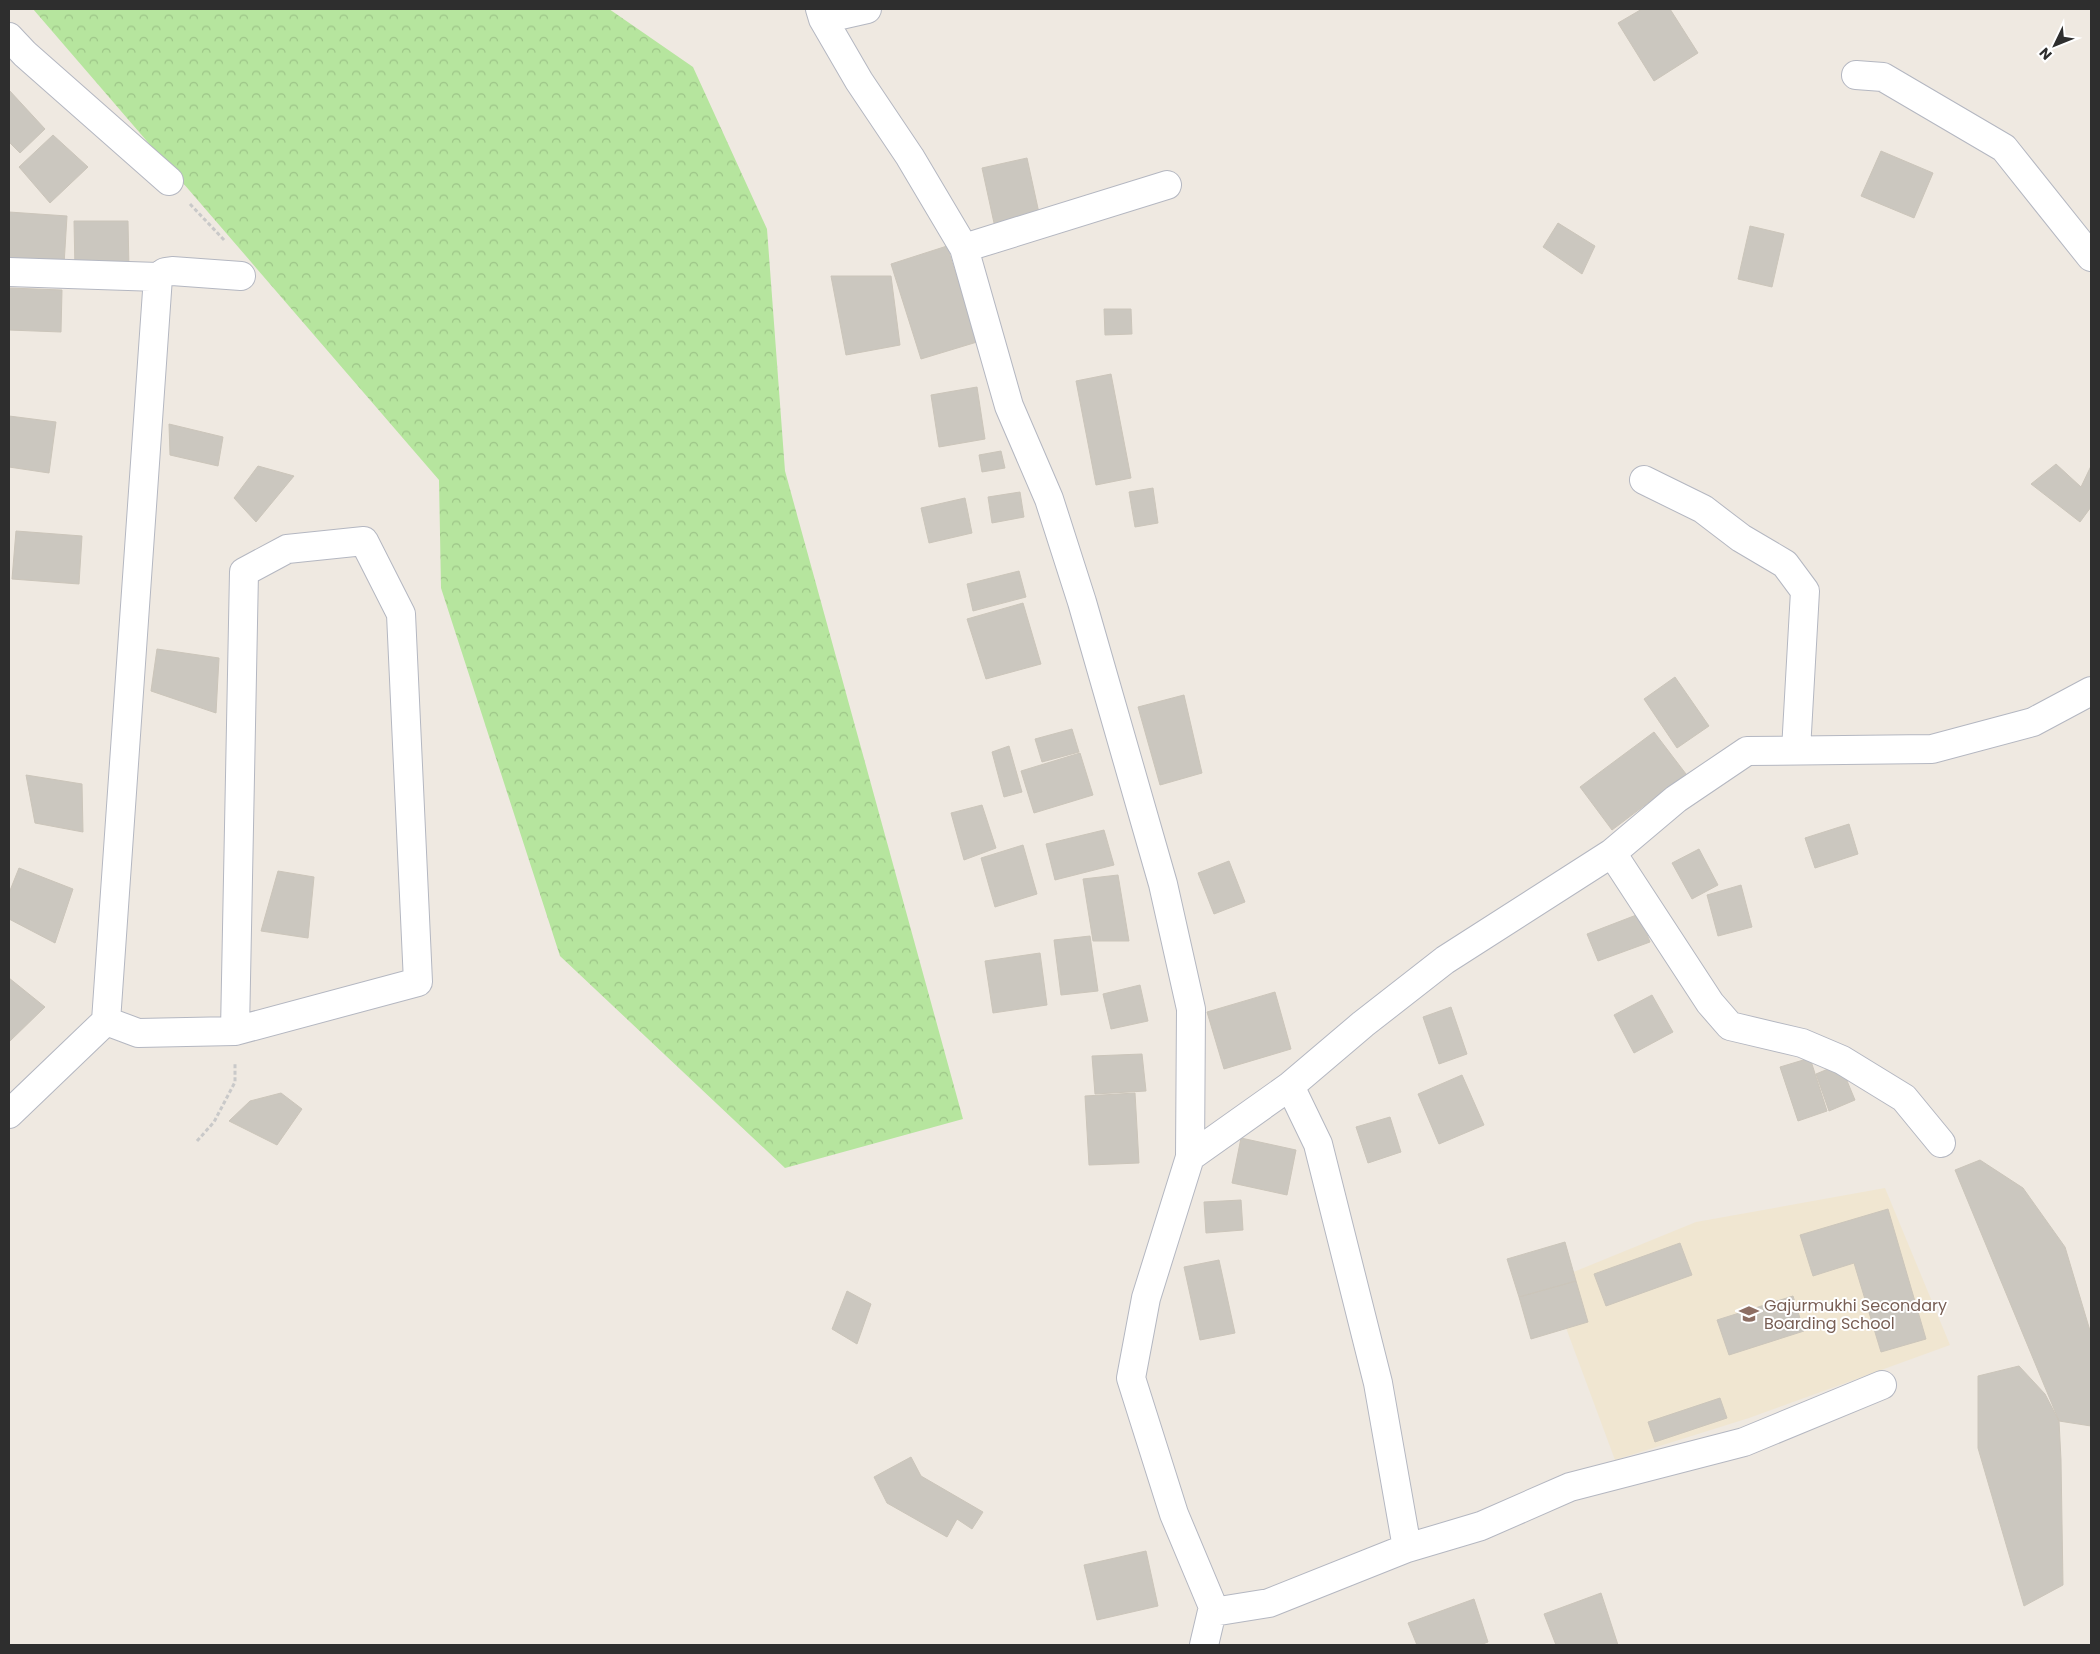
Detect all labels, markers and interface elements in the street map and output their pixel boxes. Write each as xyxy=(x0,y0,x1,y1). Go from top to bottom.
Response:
north arrow xyxy=(2030,20,2080,70)
text: N xyxy=(2035,43,2056,65)
place label: Gajurmukhi Secondary Boarding School xyxy=(1764,1294,1947,1335)
school or university icon: Gajurmukhi Secondary Boarding School xyxy=(1738,1303,1760,1325)

